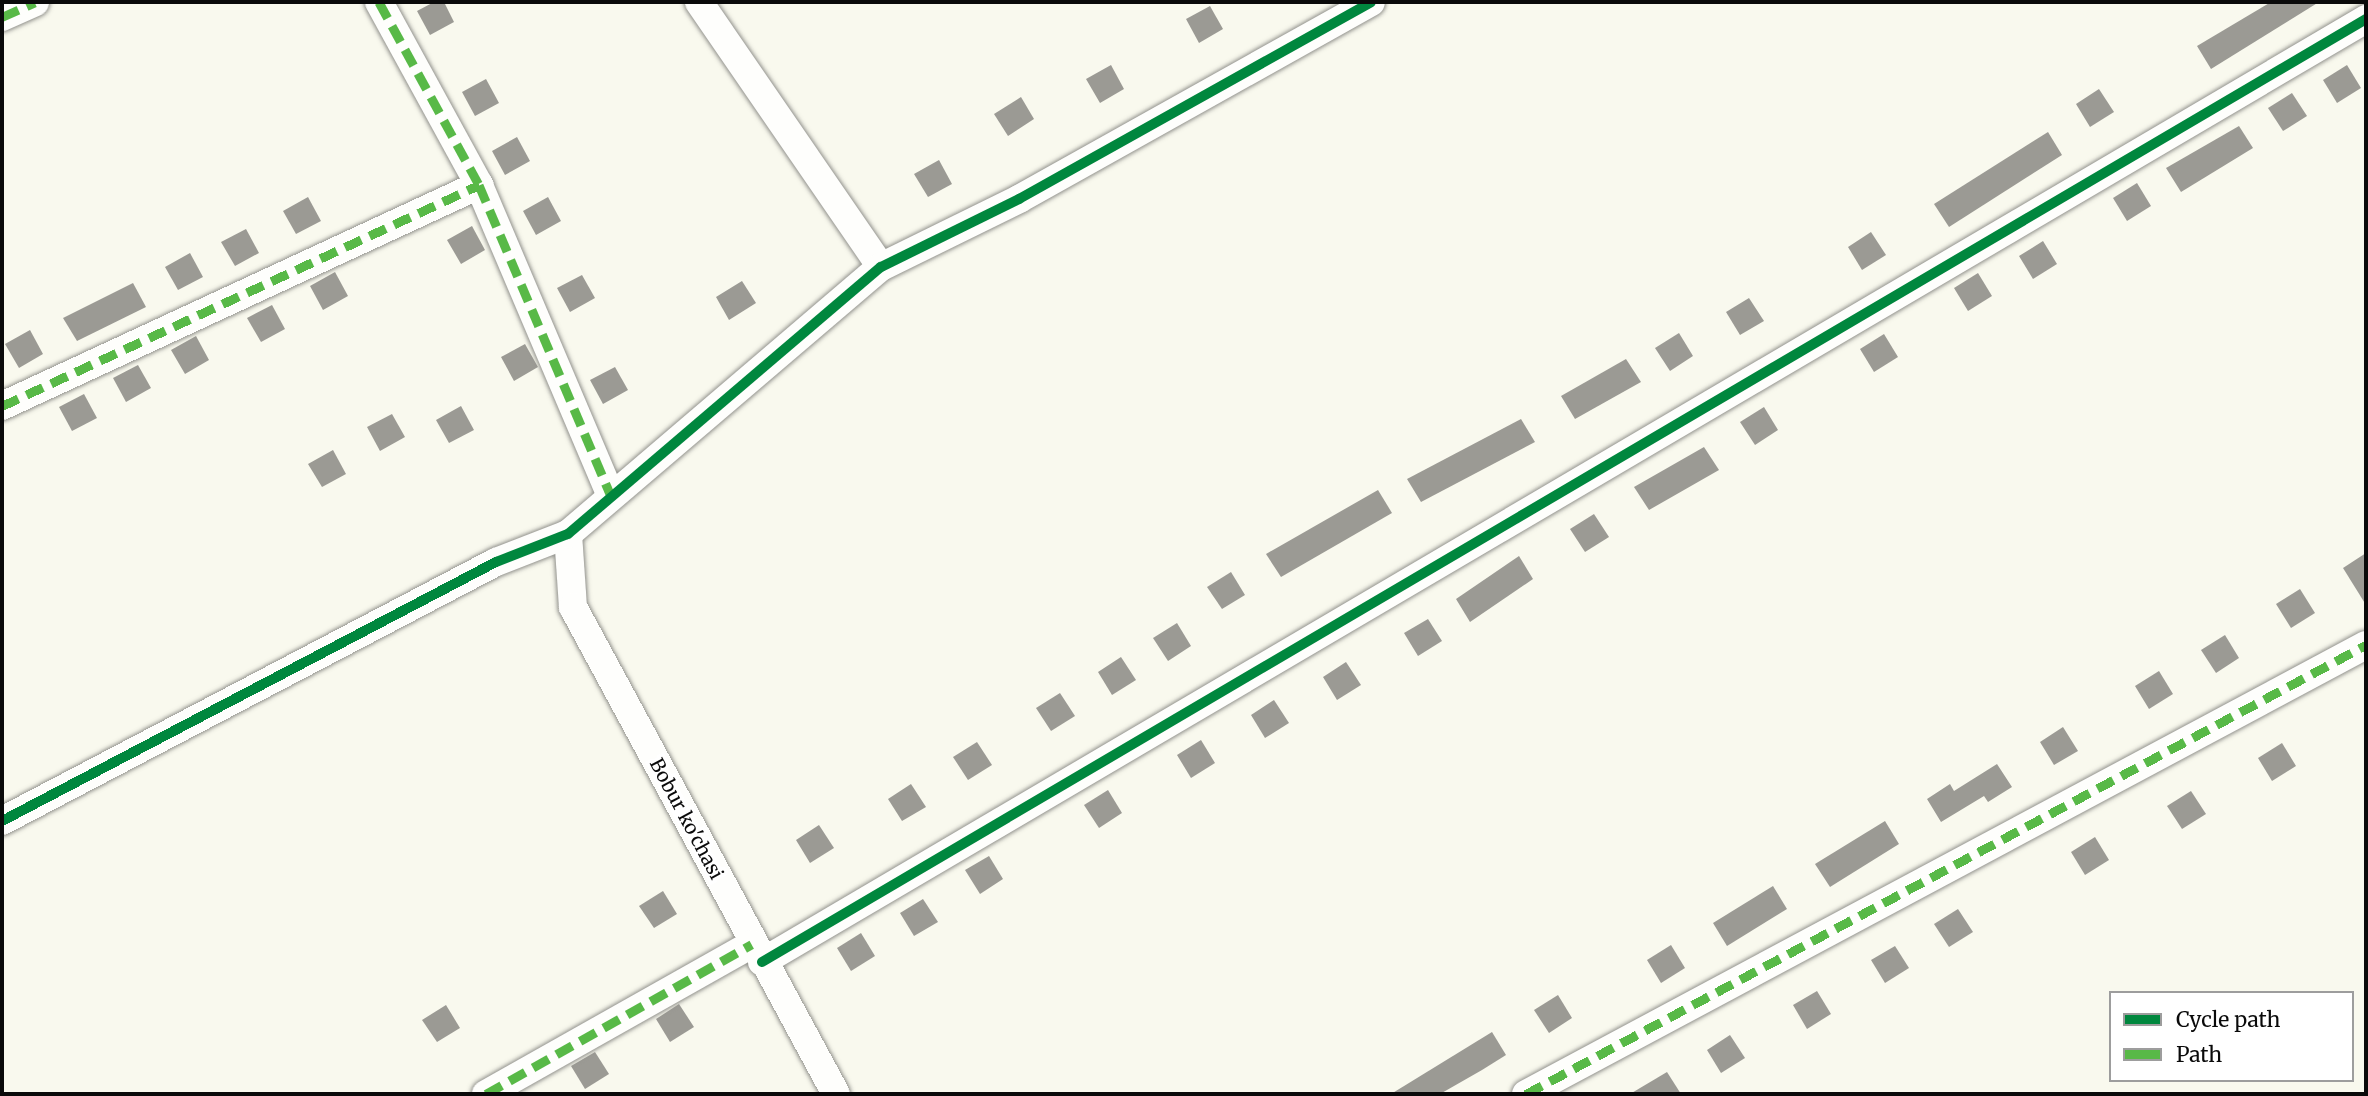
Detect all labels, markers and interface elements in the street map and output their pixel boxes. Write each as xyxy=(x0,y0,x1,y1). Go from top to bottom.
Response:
street label: Bobur ko'chasi xyxy=(644,754,728,884)
legend xyxy=(2109,991,2354,1082)
text: Cycle path xyxy=(2176,1006,2280,1033)
text: Path xyxy=(2176,1041,2222,1068)

